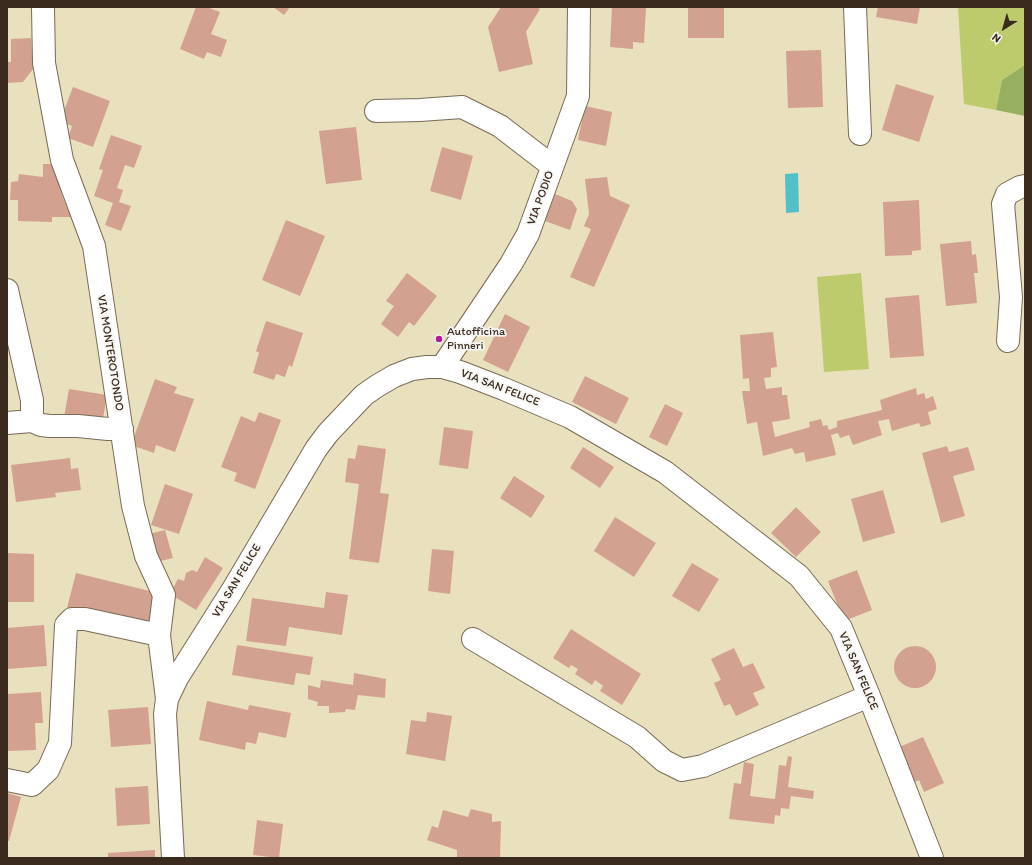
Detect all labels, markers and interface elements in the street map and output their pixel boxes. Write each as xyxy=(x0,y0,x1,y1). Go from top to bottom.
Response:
north arrow xyxy=(984,8,1024,48)
text: N xyxy=(990,31,1003,45)
street label: VIA PODIO xyxy=(525,169,557,227)
street label: VIA MONTEROTONDO xyxy=(94,294,126,412)
place label: Autofficina Pinneri xyxy=(447,325,505,353)
marker: Autofficina Pinneri xyxy=(434,334,444,344)
street label: VIA SAN FELICE xyxy=(458,366,542,410)
street label: VIA SAN FELICE xyxy=(209,542,265,620)
street label: VIA SAN FELICE xyxy=(835,630,881,712)

